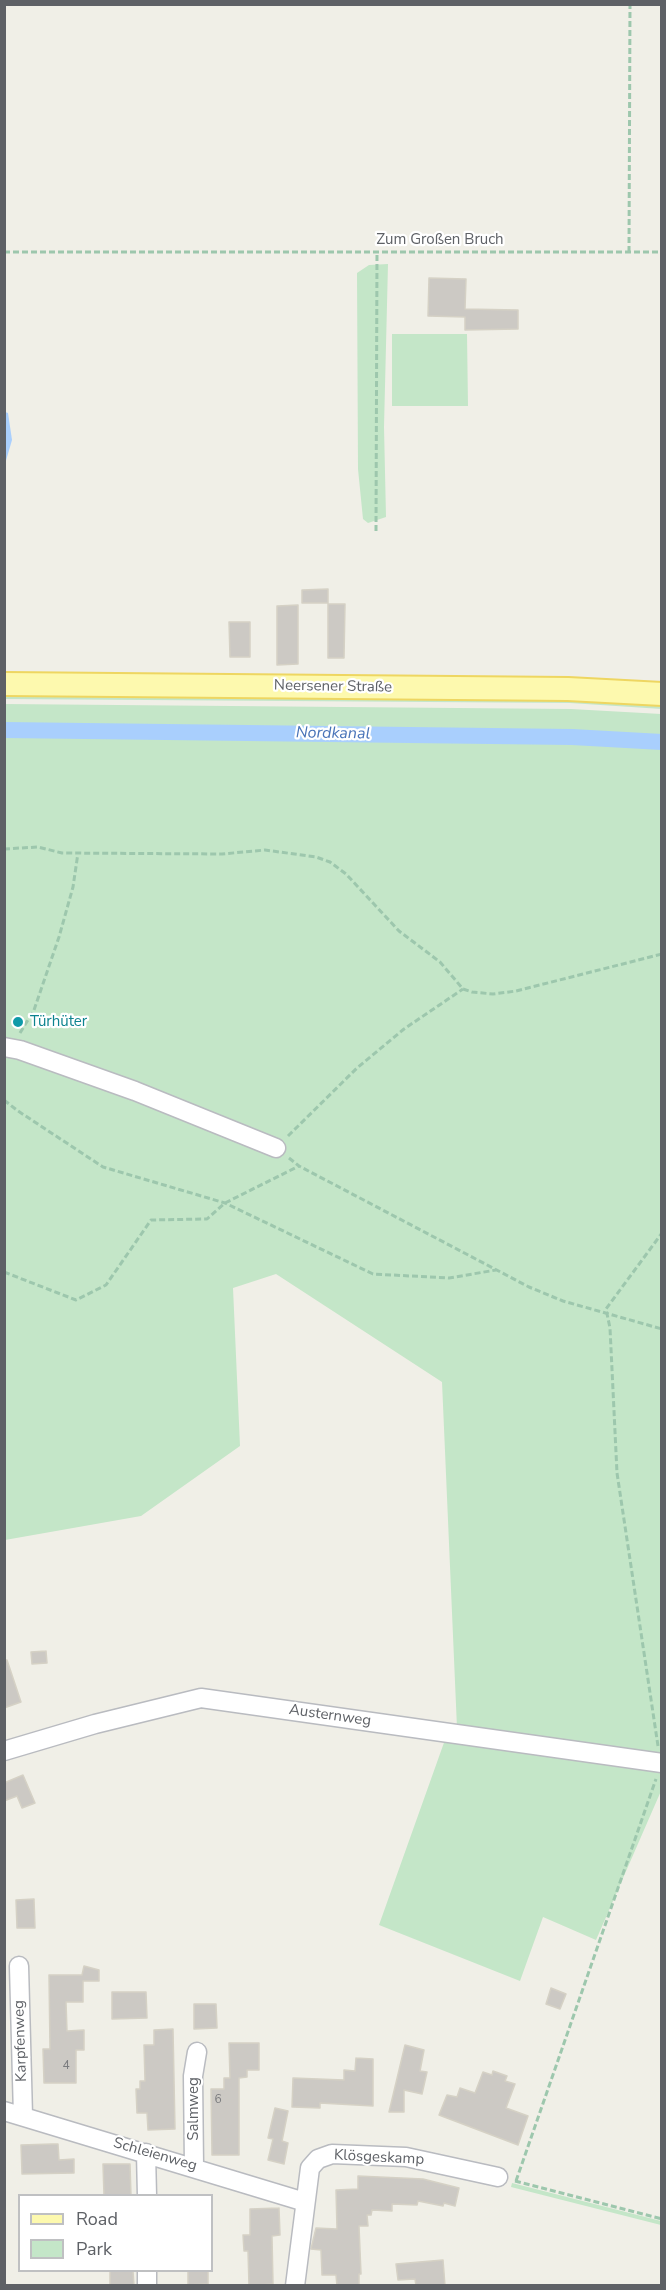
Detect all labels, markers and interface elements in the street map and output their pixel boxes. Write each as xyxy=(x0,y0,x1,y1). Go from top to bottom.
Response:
street label: Zum Großen Bruch xyxy=(376,231,504,249)
street label: Neersener Straße xyxy=(274,677,392,697)
water label: Nordkanal xyxy=(296,724,370,744)
place label: Türhüter xyxy=(30,1013,87,1031)
marker: Türhüter xyxy=(11,1015,25,1029)
street label: Austernweg xyxy=(288,1701,372,1731)
street label: Karpfenweg xyxy=(11,2000,31,2082)
house number: 4 xyxy=(62,2059,70,2073)
street label: Salmweg xyxy=(185,2077,203,2141)
house number: 6 xyxy=(214,2093,222,2107)
street label: Schleienweg xyxy=(111,2134,199,2176)
street label: Klösgeskamp xyxy=(333,2147,425,2169)
legend xyxy=(18,2194,213,2272)
text: Road xyxy=(76,2207,118,2231)
text: Park xyxy=(76,2237,112,2261)

